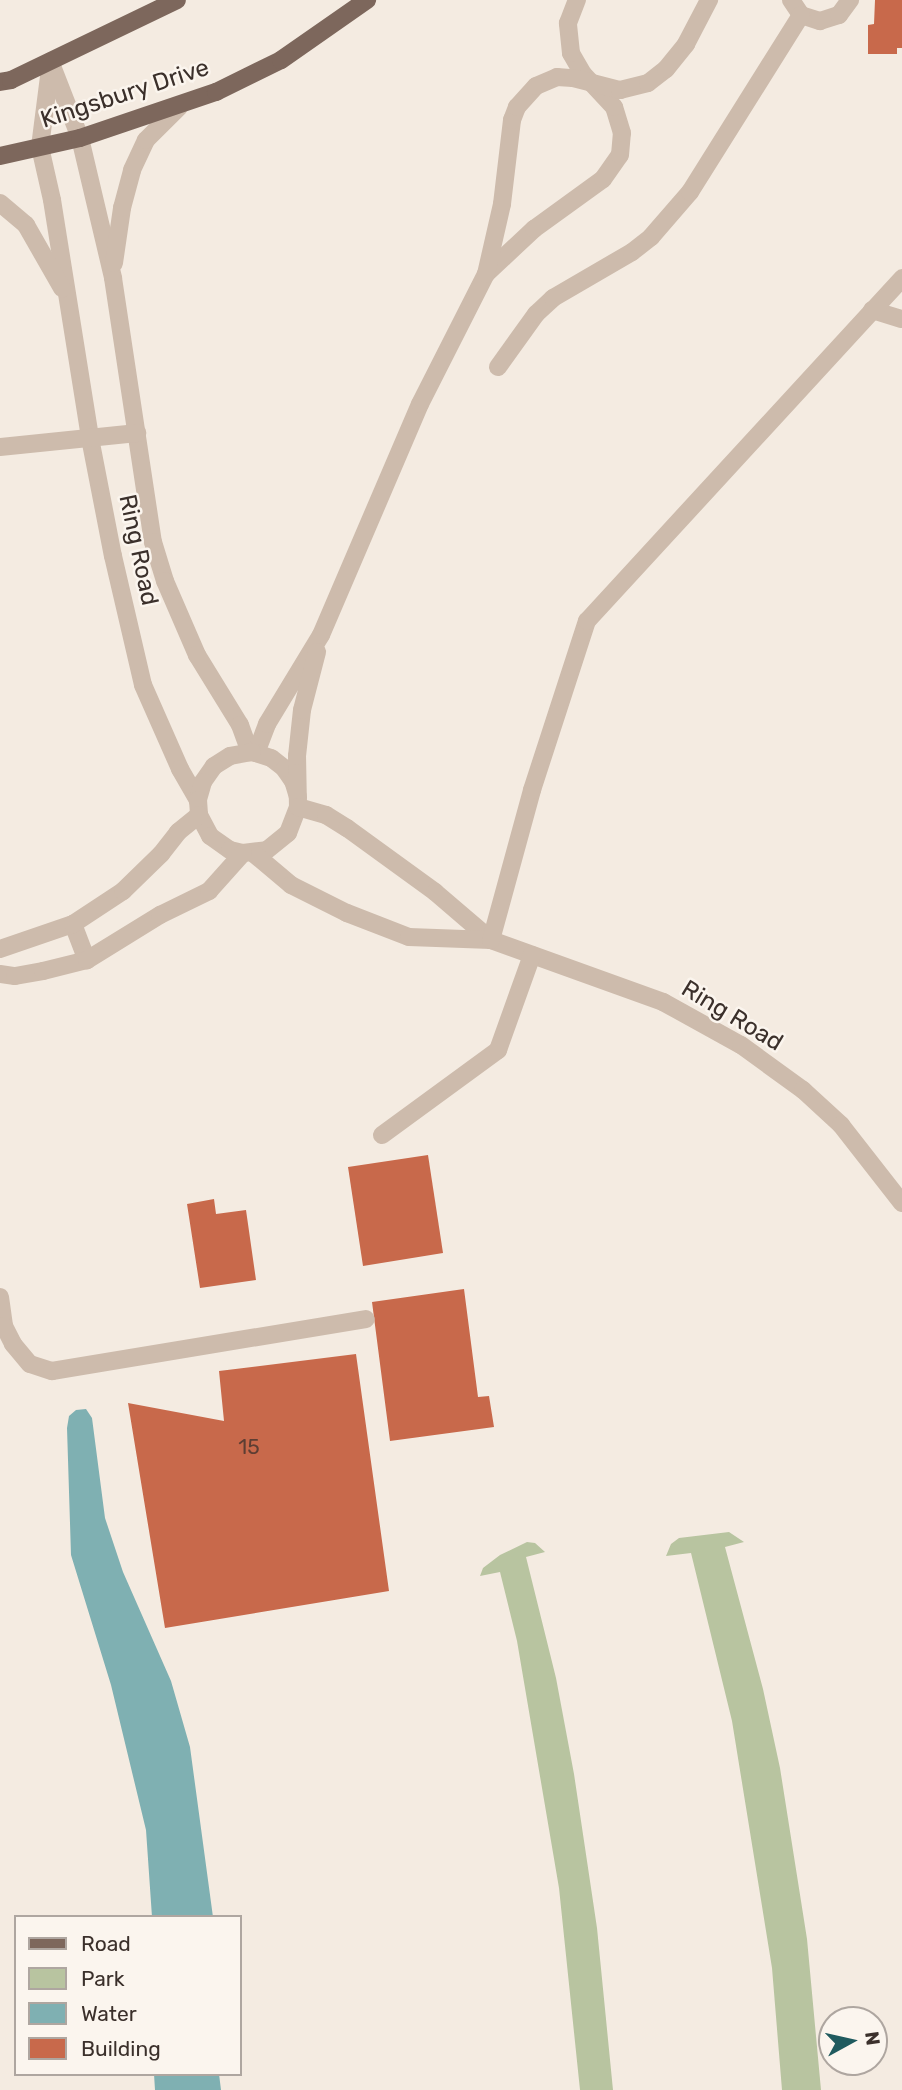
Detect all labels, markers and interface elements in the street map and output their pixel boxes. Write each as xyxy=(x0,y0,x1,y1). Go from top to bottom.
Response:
street label: Kingsbury Drive xyxy=(37,53,213,135)
street label: Ring Road xyxy=(112,492,164,608)
street label: Ring Road xyxy=(676,975,788,1057)
house number: 15 xyxy=(238,1434,260,1460)
legend xyxy=(14,1915,242,2076)
text: Road xyxy=(81,1931,131,1956)
text: Park xyxy=(81,1966,125,1991)
text: Water xyxy=(81,2001,137,2026)
north arrow xyxy=(818,2006,888,2076)
text: N xyxy=(860,2030,885,2047)
text: Building xyxy=(81,2036,161,2061)

